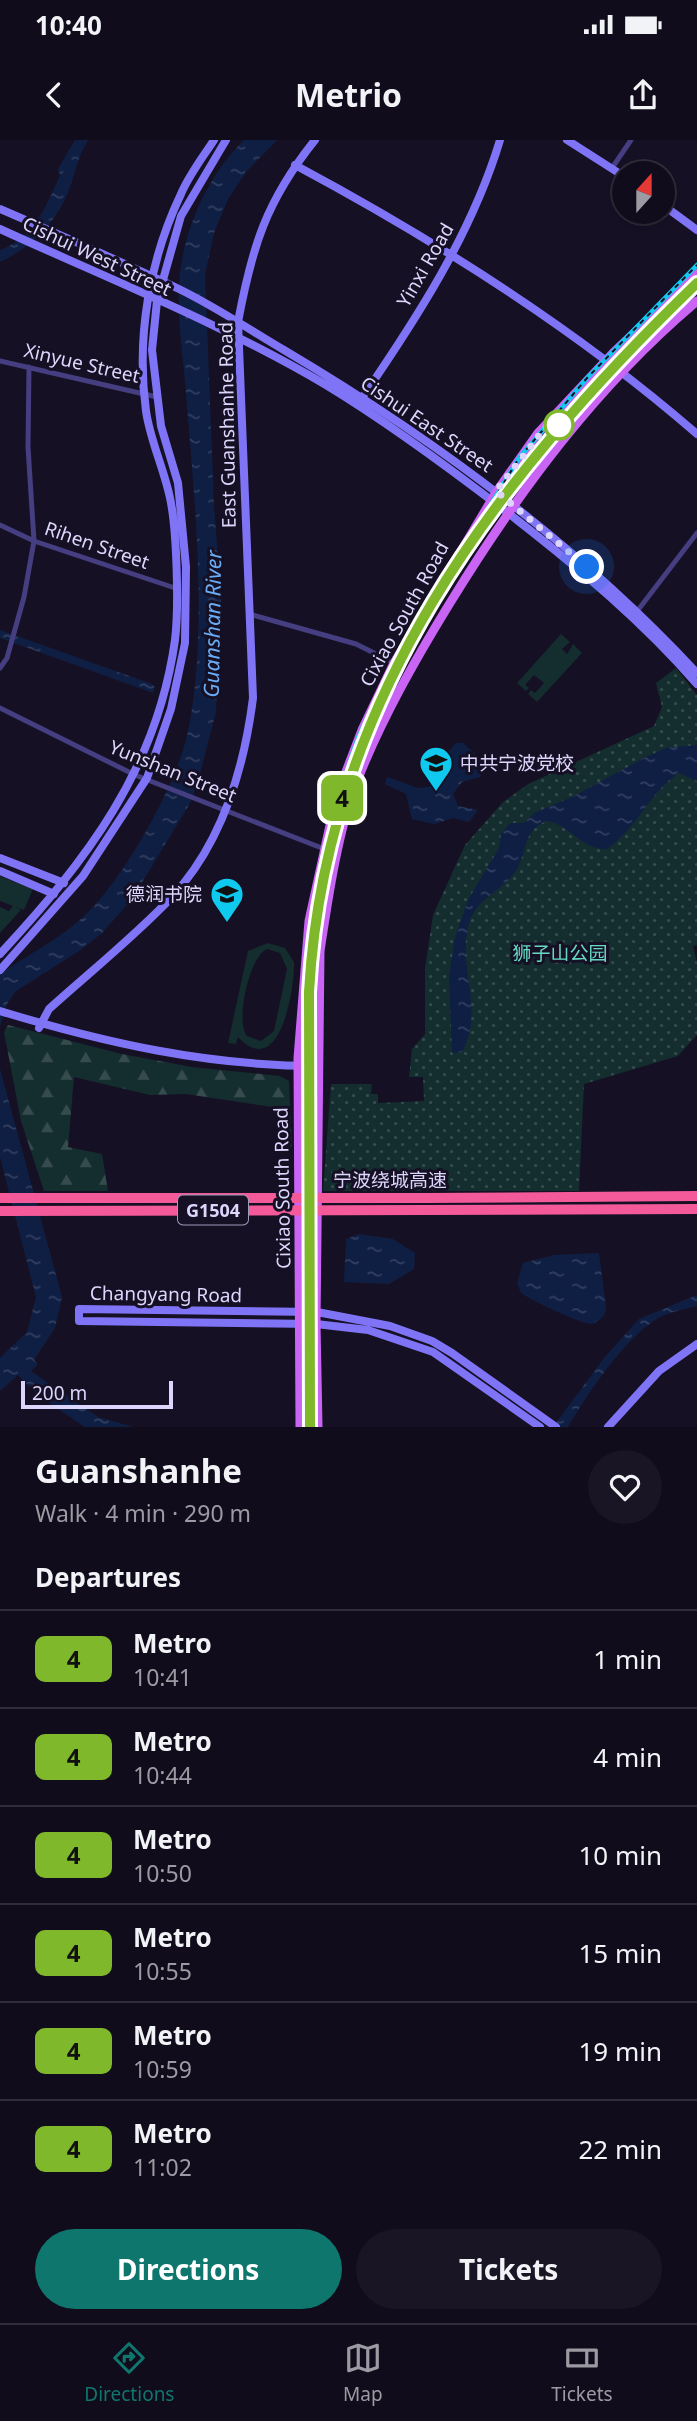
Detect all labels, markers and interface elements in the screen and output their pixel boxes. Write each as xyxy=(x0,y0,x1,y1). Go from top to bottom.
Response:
text: 10:40 xyxy=(35,7,102,43)
text: Metrio xyxy=(295,73,402,116)
icon: back xyxy=(35,76,73,114)
icon: share xyxy=(624,76,662,114)
north arrow xyxy=(612,161,676,224)
map controls xyxy=(612,161,675,224)
street label: Cishui West Street xyxy=(18,210,176,302)
street label: Yinxi Road xyxy=(391,218,459,312)
street label: East Guanshanhe Road xyxy=(212,322,242,528)
street label: Xinyue Street xyxy=(22,337,143,389)
street label: Cishui East Street xyxy=(356,370,498,478)
unlabelled marker xyxy=(544,410,574,440)
street label: Rihen Street xyxy=(41,515,153,575)
street label: Cixiao South Road xyxy=(353,537,455,691)
water label: Guanshan River xyxy=(197,548,227,698)
your location xyxy=(569,549,604,584)
street label: Yunshan Street xyxy=(106,734,241,808)
school or university icon: 中共宁波党校 xyxy=(417,744,455,793)
place label: 中共宁波党校 xyxy=(460,750,574,776)
line badge: 4 xyxy=(319,775,365,821)
text: 4 xyxy=(335,781,349,814)
school or university icon: 德润书院 xyxy=(208,875,246,924)
place label: 德润书院 xyxy=(126,881,202,907)
park label: 狮子山公园 xyxy=(512,940,608,966)
street label: Cixiao South Road xyxy=(268,1107,296,1269)
street label: 宁波绕城高速 xyxy=(333,1167,447,1193)
road number: G1504 xyxy=(178,1196,248,1224)
street label: Changyang Road xyxy=(90,1280,242,1308)
scale bar xyxy=(21,1378,173,1410)
text: 200 m xyxy=(32,1380,87,1406)
text: Guanshanhe xyxy=(35,1448,242,1493)
button: heart xyxy=(588,1450,662,1524)
text: Walk · 4 min · 290 m xyxy=(35,1497,251,1529)
text: Departures xyxy=(35,1559,181,1595)
text: Metro xyxy=(133,1625,212,1661)
text: 1 min xyxy=(593,1641,662,1677)
text: 4 xyxy=(67,1642,80,1675)
text: 10:41 xyxy=(133,1661,192,1693)
text: Metro xyxy=(133,1723,212,1759)
text: 4 min xyxy=(593,1739,662,1775)
text: 4 xyxy=(67,1740,80,1773)
text: 10:44 xyxy=(133,1759,192,1791)
text: Metro xyxy=(133,1821,212,1857)
text: 10 min xyxy=(578,1837,662,1873)
text: 4 xyxy=(67,1838,80,1871)
text: 10:50 xyxy=(133,1857,192,1889)
text: Metro xyxy=(133,1919,212,1955)
text: 15 min xyxy=(578,1935,662,1971)
text: 4 xyxy=(67,1936,80,1969)
text: 10:55 xyxy=(133,1955,192,1987)
text: Metro xyxy=(133,2017,212,2053)
text: 19 min xyxy=(578,2033,662,2069)
text: 4 xyxy=(67,2034,80,2067)
text: 10:59 xyxy=(133,2053,192,2085)
text: Metro xyxy=(133,2115,212,2151)
text: 22 min xyxy=(578,2131,662,2167)
text: 4 xyxy=(67,2132,80,2165)
text: 11:02 xyxy=(133,2151,192,2183)
button: Directions xyxy=(35,2229,342,2309)
button: Tickets xyxy=(356,2229,662,2309)
tab: Directions xyxy=(84,2339,174,2407)
tab: Map xyxy=(343,2339,383,2407)
tab: Tickets xyxy=(551,2339,613,2407)

